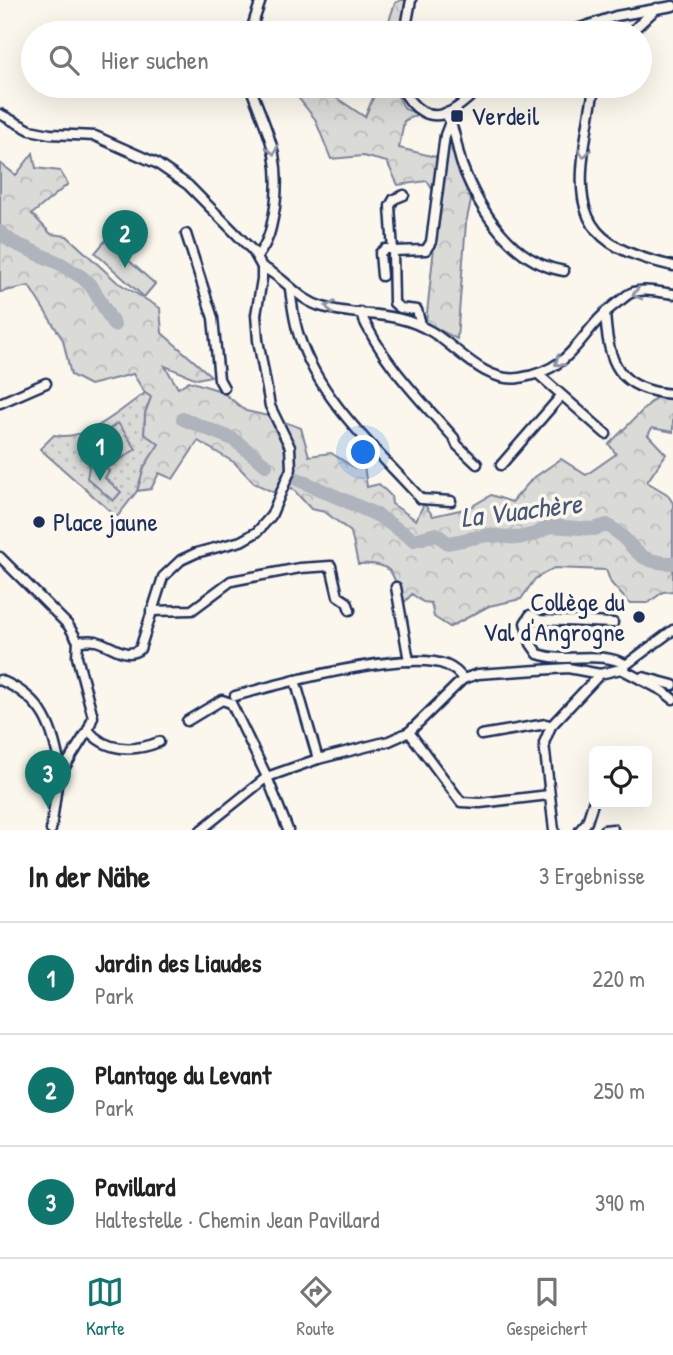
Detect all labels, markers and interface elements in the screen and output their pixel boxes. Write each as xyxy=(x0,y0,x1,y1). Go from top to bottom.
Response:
search box xyxy=(21,21,652,98)
icon: search xyxy=(45,41,83,79)
text: Hier suchen xyxy=(101,42,209,77)
place label: Verdeil xyxy=(471,98,539,133)
marker: Verdeil xyxy=(449,108,465,124)
one-way arrow xyxy=(265,144,279,156)
one-way arrow xyxy=(577,147,592,159)
pin: 2 xyxy=(102,210,148,268)
one-way arrow xyxy=(631,286,643,300)
one-way arrow xyxy=(324,300,336,315)
one-way arrow xyxy=(554,354,567,366)
pin: 1 xyxy=(77,423,123,481)
your location xyxy=(346,435,380,469)
water label: La Vuachère xyxy=(458,484,585,536)
place label: Place jaune xyxy=(53,504,158,539)
marker: Place jaune xyxy=(31,514,47,530)
place label: Collège du Val d'Angrogne xyxy=(483,584,625,649)
marker: Collège du Val d'Angrogne xyxy=(631,609,647,625)
map controls xyxy=(589,746,652,809)
button: locate xyxy=(589,746,652,809)
pin: 3 xyxy=(25,750,71,808)
text: In der Nähe xyxy=(28,856,150,896)
text: 3 Ergebnisse xyxy=(539,860,645,891)
text: Jardin des Liaudes xyxy=(95,945,262,980)
text: 1 xyxy=(47,963,55,994)
text: 220 m xyxy=(592,963,645,994)
text: Park xyxy=(95,980,133,1011)
text: Plantage du Levant xyxy=(95,1057,271,1092)
text: 2 xyxy=(46,1075,56,1106)
text: 250 m xyxy=(593,1075,645,1106)
text: Park xyxy=(95,1092,133,1123)
text: Pavillard xyxy=(95,1169,175,1204)
text: 3 xyxy=(46,1187,56,1218)
text: 390 m xyxy=(595,1187,645,1218)
text: Haltestelle · Chemin Jean Pavillard xyxy=(95,1204,380,1235)
tab: Karte xyxy=(86,1273,125,1341)
tab: Route xyxy=(297,1273,335,1341)
tab: Gespeichert xyxy=(506,1273,587,1341)

